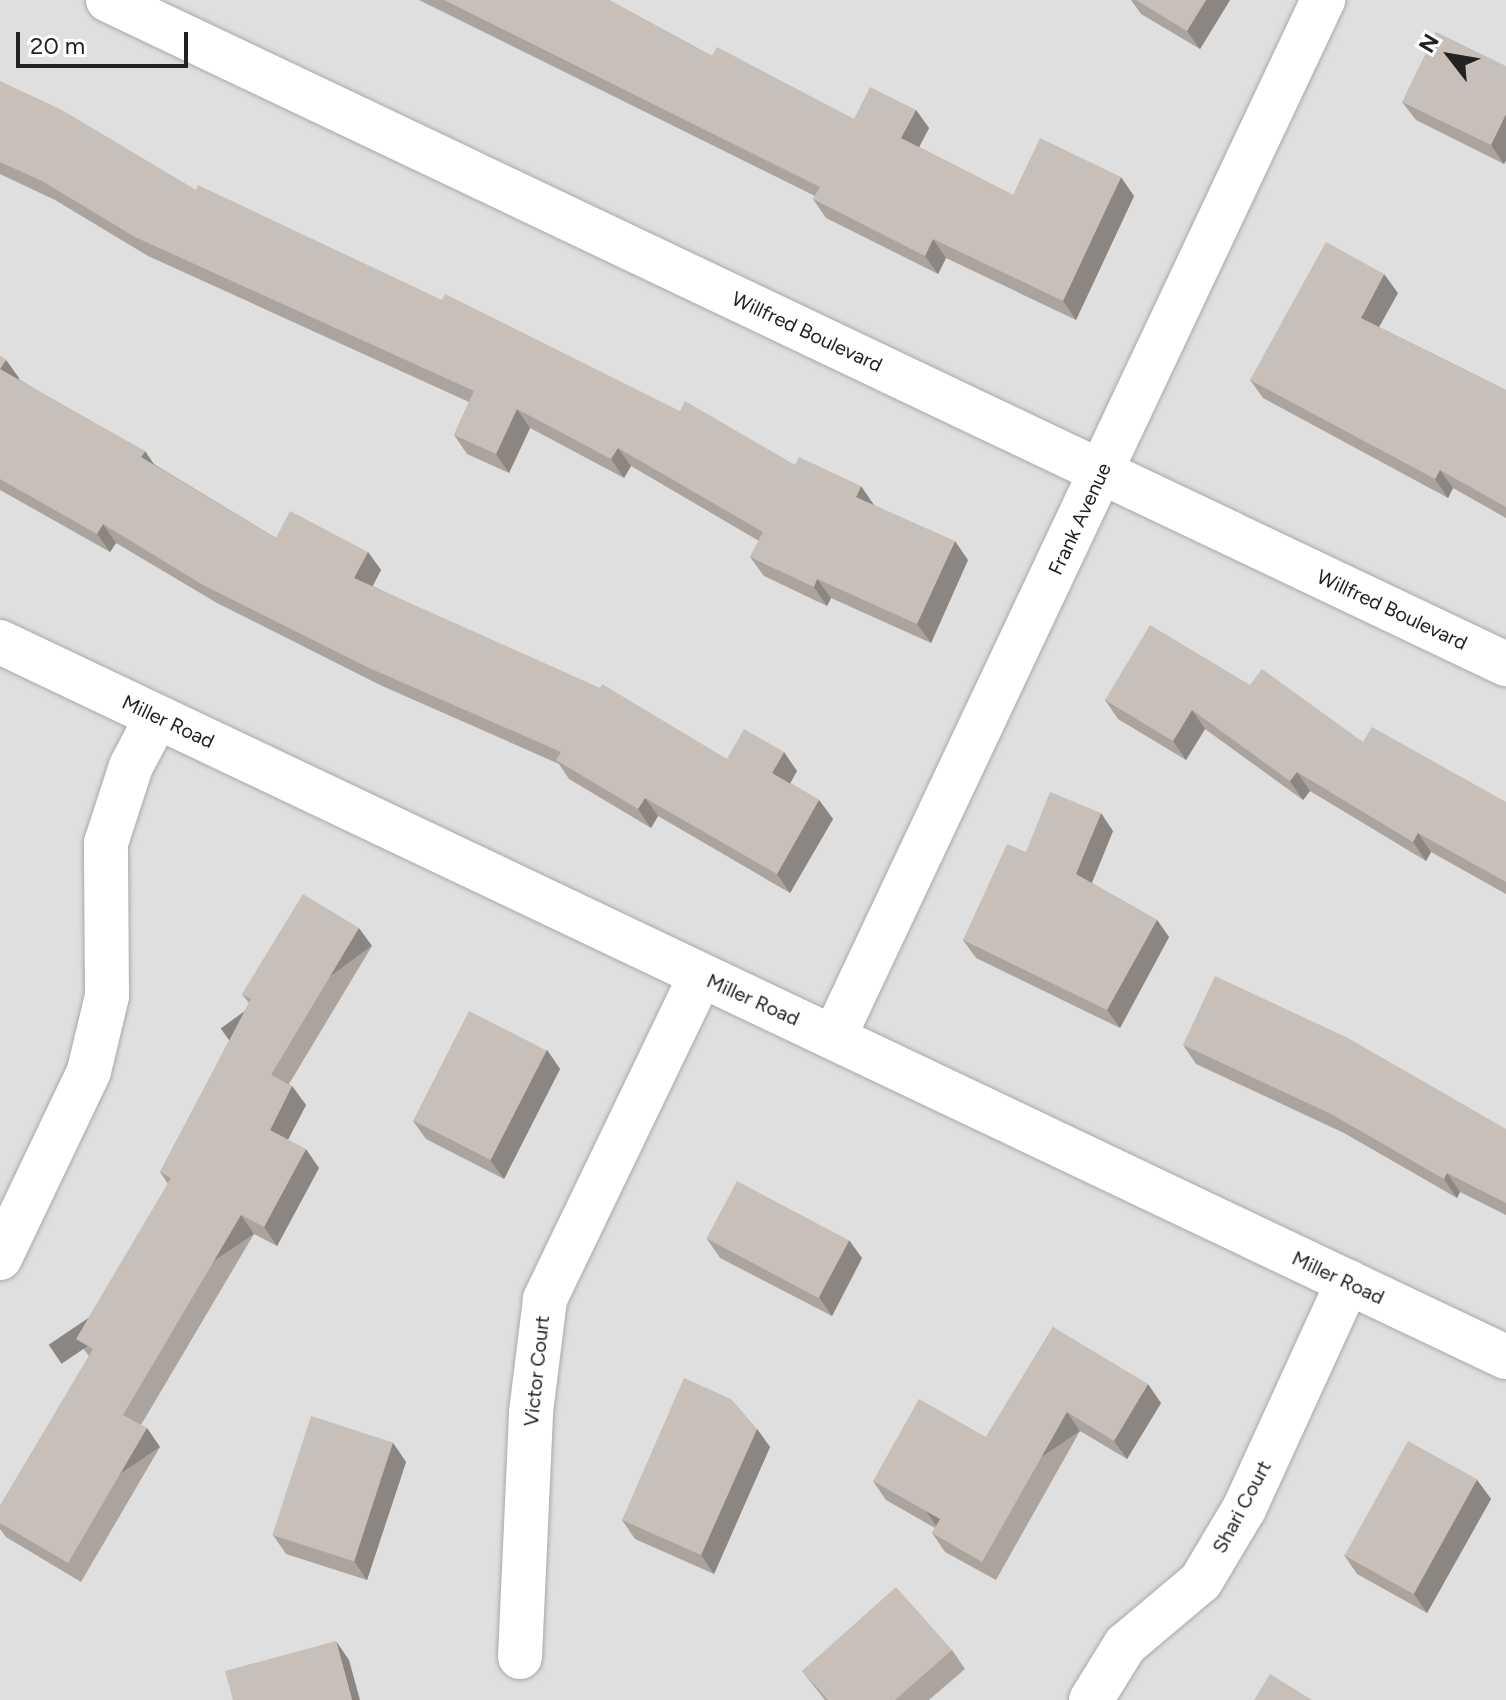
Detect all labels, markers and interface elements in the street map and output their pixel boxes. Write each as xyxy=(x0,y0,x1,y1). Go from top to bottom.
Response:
scale bar xyxy=(20,16,192,66)
north arrow xyxy=(1410,16,1490,96)
text: N xyxy=(1413,29,1445,58)
text: 20 m xyxy=(30,31,85,60)
street label: Willfred Boulevard xyxy=(728,287,886,377)
street label: Frank Avenue xyxy=(1044,459,1116,579)
street label: Willfred Boulevard xyxy=(1313,565,1471,655)
street label: Miller Road xyxy=(118,690,218,754)
street label: Miller Road xyxy=(703,969,803,1031)
street label: Miller Road xyxy=(1288,1246,1388,1310)
street label: Victor Court xyxy=(519,1314,555,1428)
street label: Shari Court xyxy=(1208,1457,1276,1557)

